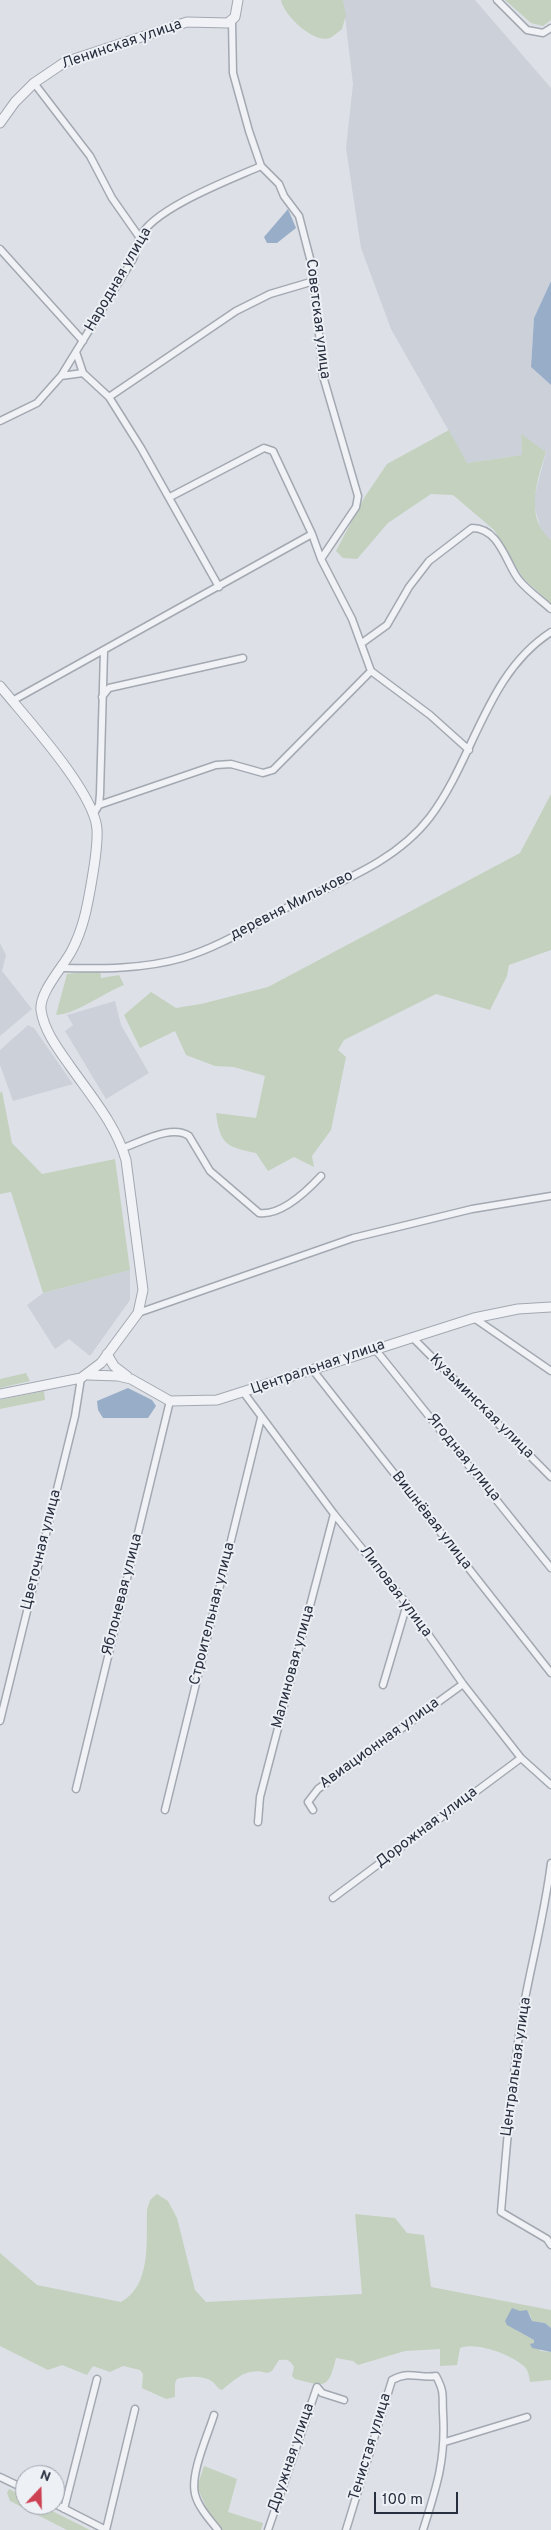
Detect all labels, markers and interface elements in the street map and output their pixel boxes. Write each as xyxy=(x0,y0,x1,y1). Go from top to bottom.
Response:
street label: Ленинская улица xyxy=(60,16,184,74)
street label: Народная улица xyxy=(82,225,156,335)
street label: Советская улица xyxy=(301,258,333,380)
street label: деревня Мильково xyxy=(227,867,357,945)
street label: Центральная улица xyxy=(249,1337,387,1399)
street label: Кузьминская улица xyxy=(425,1351,537,1463)
street label: Ягодная улица xyxy=(422,1411,504,1505)
street label: Вишнёвая улица xyxy=(387,1468,475,1574)
street label: Цветочная улица xyxy=(18,1488,66,1612)
street label: Яблоневая улица xyxy=(99,1532,147,1658)
street label: Строительная улица xyxy=(187,1541,239,1687)
street label: Липовая улица xyxy=(355,1543,435,1641)
street label: Малиновая улица xyxy=(269,1603,319,1731)
street label: Авиационная улица xyxy=(317,1695,443,1793)
street label: Дорожная улица xyxy=(372,1784,482,1872)
street label: Центральная улица xyxy=(498,1996,536,2138)
street label: Тенистая улица xyxy=(346,2391,396,2503)
street label: Дружная улица xyxy=(265,2401,319,2515)
north arrow xyxy=(15,2465,65,2515)
text: N xyxy=(37,2467,53,2486)
scale bar xyxy=(376,2482,460,2514)
text: 100 m xyxy=(382,2491,423,2510)

